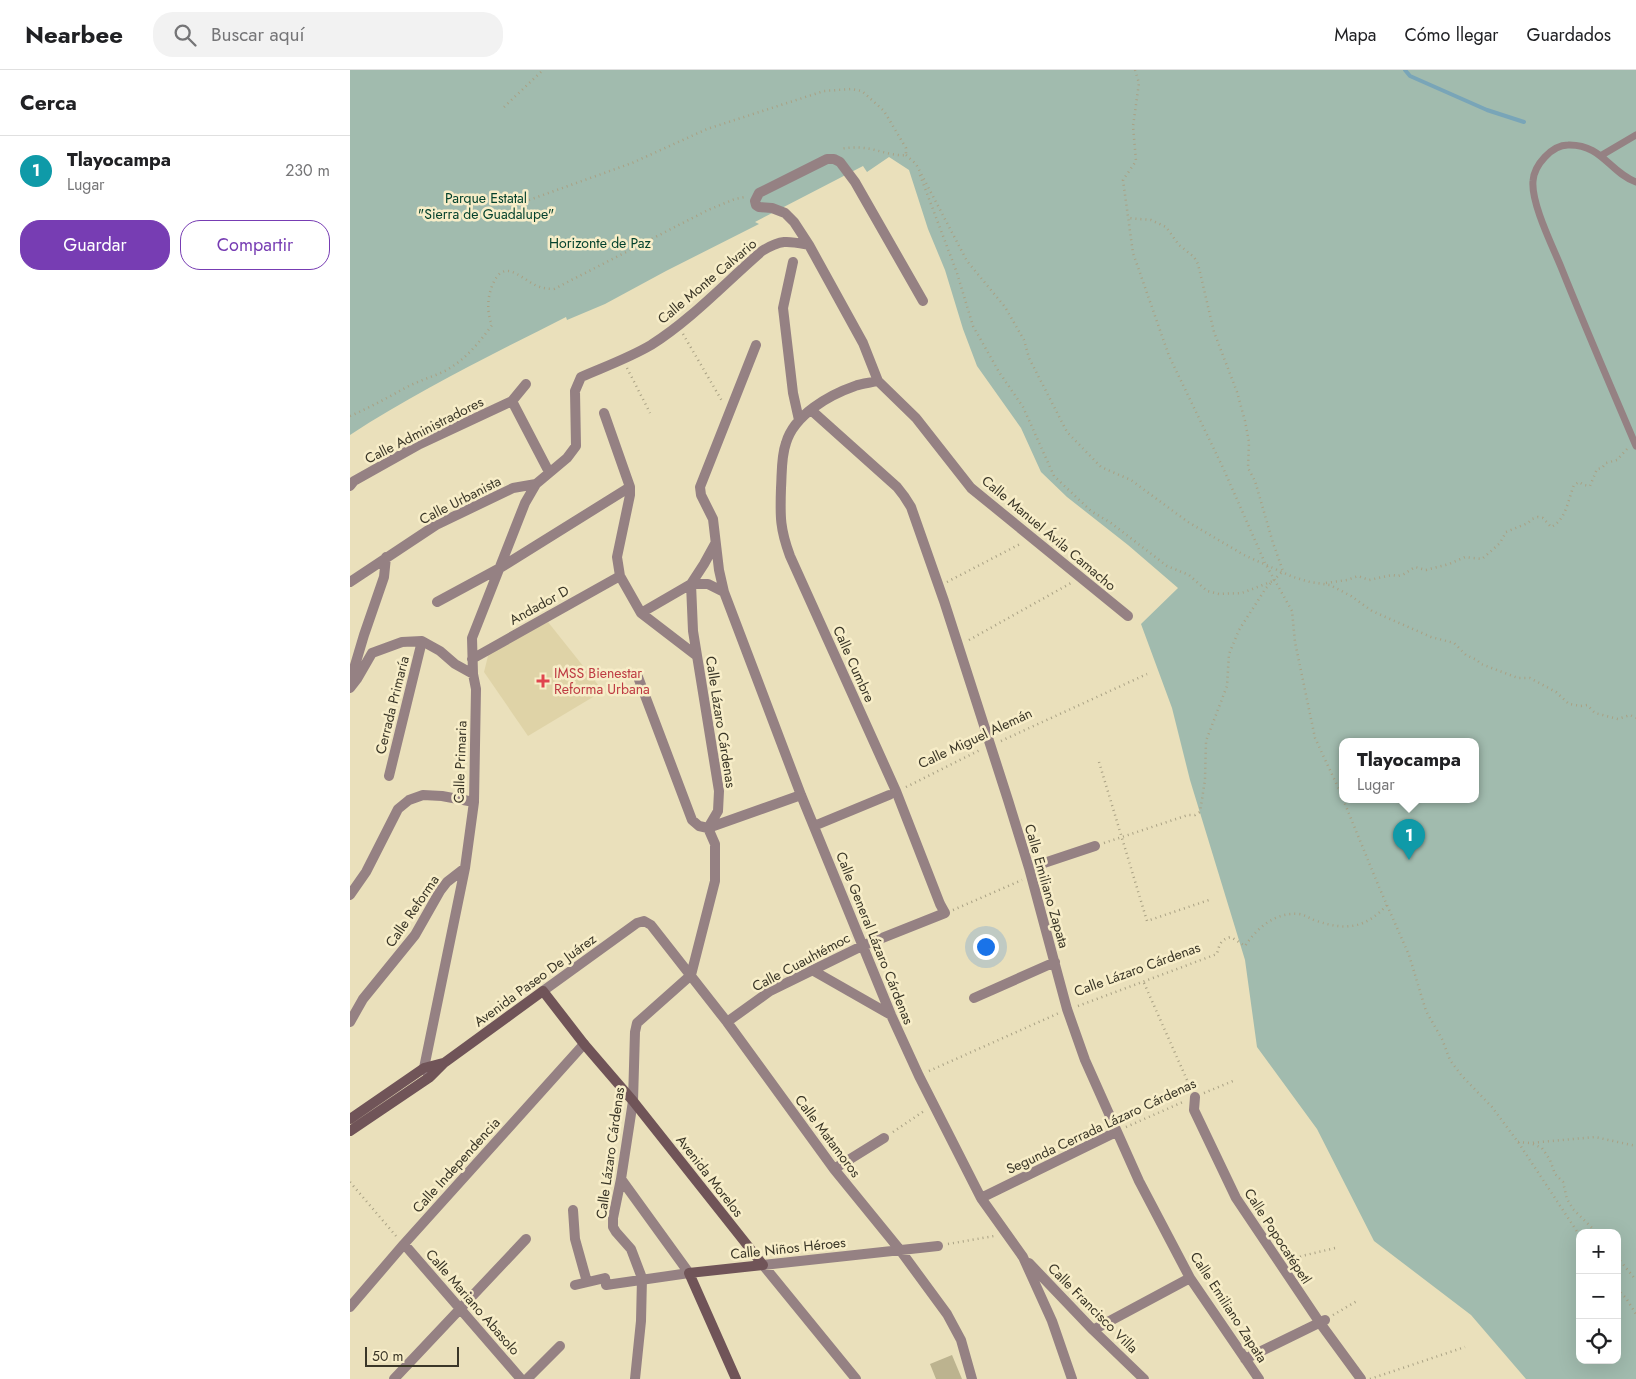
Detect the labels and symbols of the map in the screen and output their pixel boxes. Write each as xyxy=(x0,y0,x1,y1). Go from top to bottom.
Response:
park label: Parque Estatal "Sierra de Guadalupe" xyxy=(418,188,554,224)
park label: Horizonte de Paz xyxy=(549,233,652,253)
street label: Calle Monte Calvario xyxy=(653,233,761,328)
street label: Calle Administradores xyxy=(361,391,487,469)
street label: Calle Urbanista xyxy=(416,471,504,529)
street label: Calle Manuel Ávila Camacho xyxy=(978,471,1121,595)
street label: Andador D xyxy=(506,580,572,630)
street label: Calle Cumbre xyxy=(828,623,880,705)
street label: Cerrada Primaría xyxy=(370,654,414,756)
street label: Calle Lázaro Cárdenas xyxy=(701,655,741,790)
place label: IMSS Bienestar Reforma Urbana xyxy=(554,663,650,699)
marker: IMSS Bienestar Reforma Urbana xyxy=(536,674,550,688)
street label: Calle Miguel Alemán xyxy=(915,703,1035,773)
street label: Calle Primaria xyxy=(449,720,471,804)
pin: 1 xyxy=(1393,819,1425,860)
street label: Calle Emiliano Zapata xyxy=(1020,822,1074,950)
street label: Calle General Lázaro Cárdenas xyxy=(831,849,919,1028)
street label: Calle Reforma xyxy=(380,871,444,951)
street label: Avenida Paseo De Juárez xyxy=(470,928,601,1031)
street label: Calle Cuauhtémoc xyxy=(748,928,854,996)
your location xyxy=(973,934,999,960)
street label: Calle Lázaro Cárdenas xyxy=(1071,937,1203,1001)
street label: Segunda Cerrada Lázaro Cárdenas xyxy=(1003,1073,1199,1179)
street label: Calle Lázaro Cárdenas xyxy=(591,1085,629,1220)
street label: Calle Matamoros xyxy=(790,1091,866,1182)
street label: Calle Independencia xyxy=(408,1113,504,1217)
street label: Avenida Morelos xyxy=(672,1131,749,1221)
street label: Calle Popocatépetl xyxy=(1240,1184,1316,1288)
street label: Calle Niños Héroes xyxy=(729,1232,847,1264)
street label: Calle Mariano Abasolo xyxy=(421,1245,525,1360)
street label: Calle Emiliano Zapata xyxy=(1186,1248,1272,1366)
street label: Calle Francisco Villa xyxy=(1043,1258,1143,1358)
scale bar xyxy=(365,1344,459,1367)

